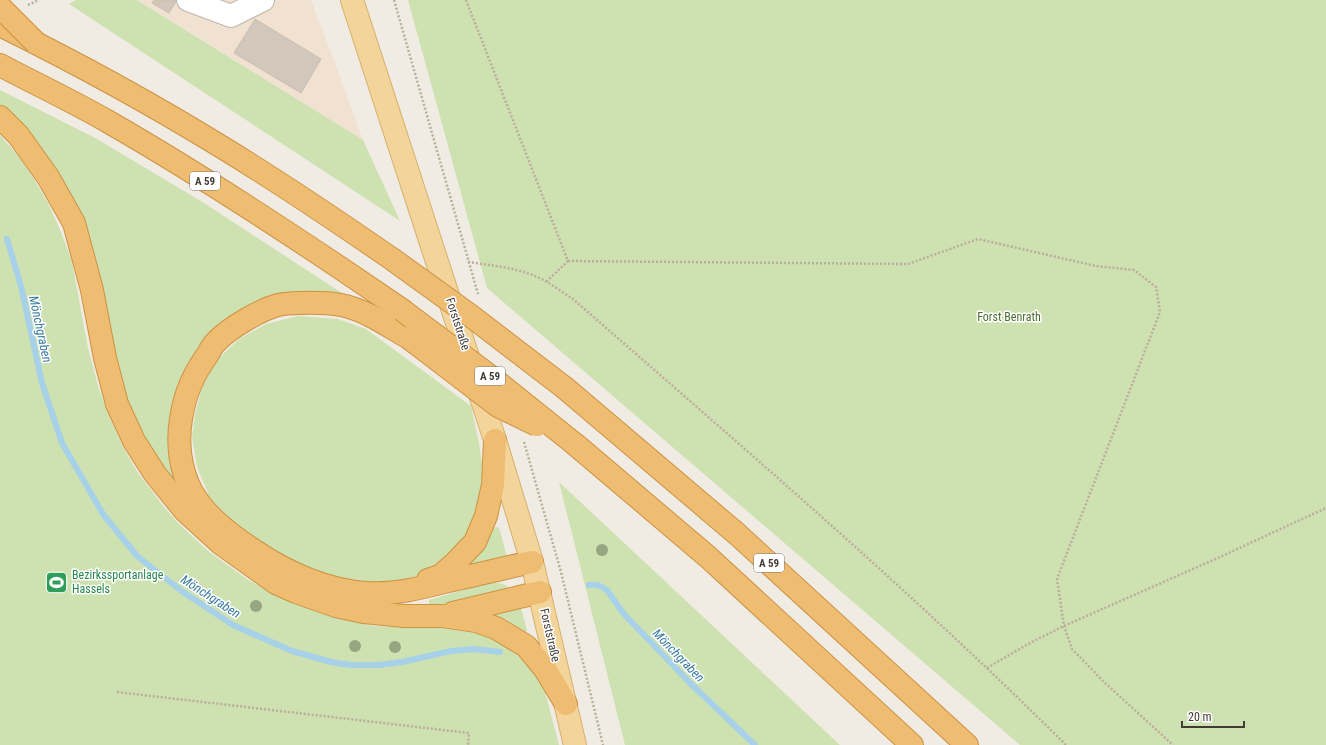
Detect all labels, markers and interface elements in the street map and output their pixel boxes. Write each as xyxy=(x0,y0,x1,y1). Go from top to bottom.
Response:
road number: A 59 xyxy=(190,172,220,190)
water label: Mönchgraben xyxy=(26,294,55,364)
street label: Forststraße xyxy=(443,296,473,352)
park label: Forst Benrath xyxy=(977,310,1041,324)
road number: A 59 xyxy=(475,367,505,385)
road number: A 59 xyxy=(754,554,784,572)
place label: Bezirkssportanlage Hassels xyxy=(72,568,164,596)
sports icon: Bezirkssportanlage Hassels xyxy=(44,569,70,595)
water label: Mönchgraben xyxy=(178,572,243,621)
street label: Forststraße xyxy=(537,607,563,663)
water label: Mönchgraben xyxy=(650,626,708,685)
scale bar xyxy=(1182,703,1244,729)
text: 20 m xyxy=(1188,710,1212,724)

